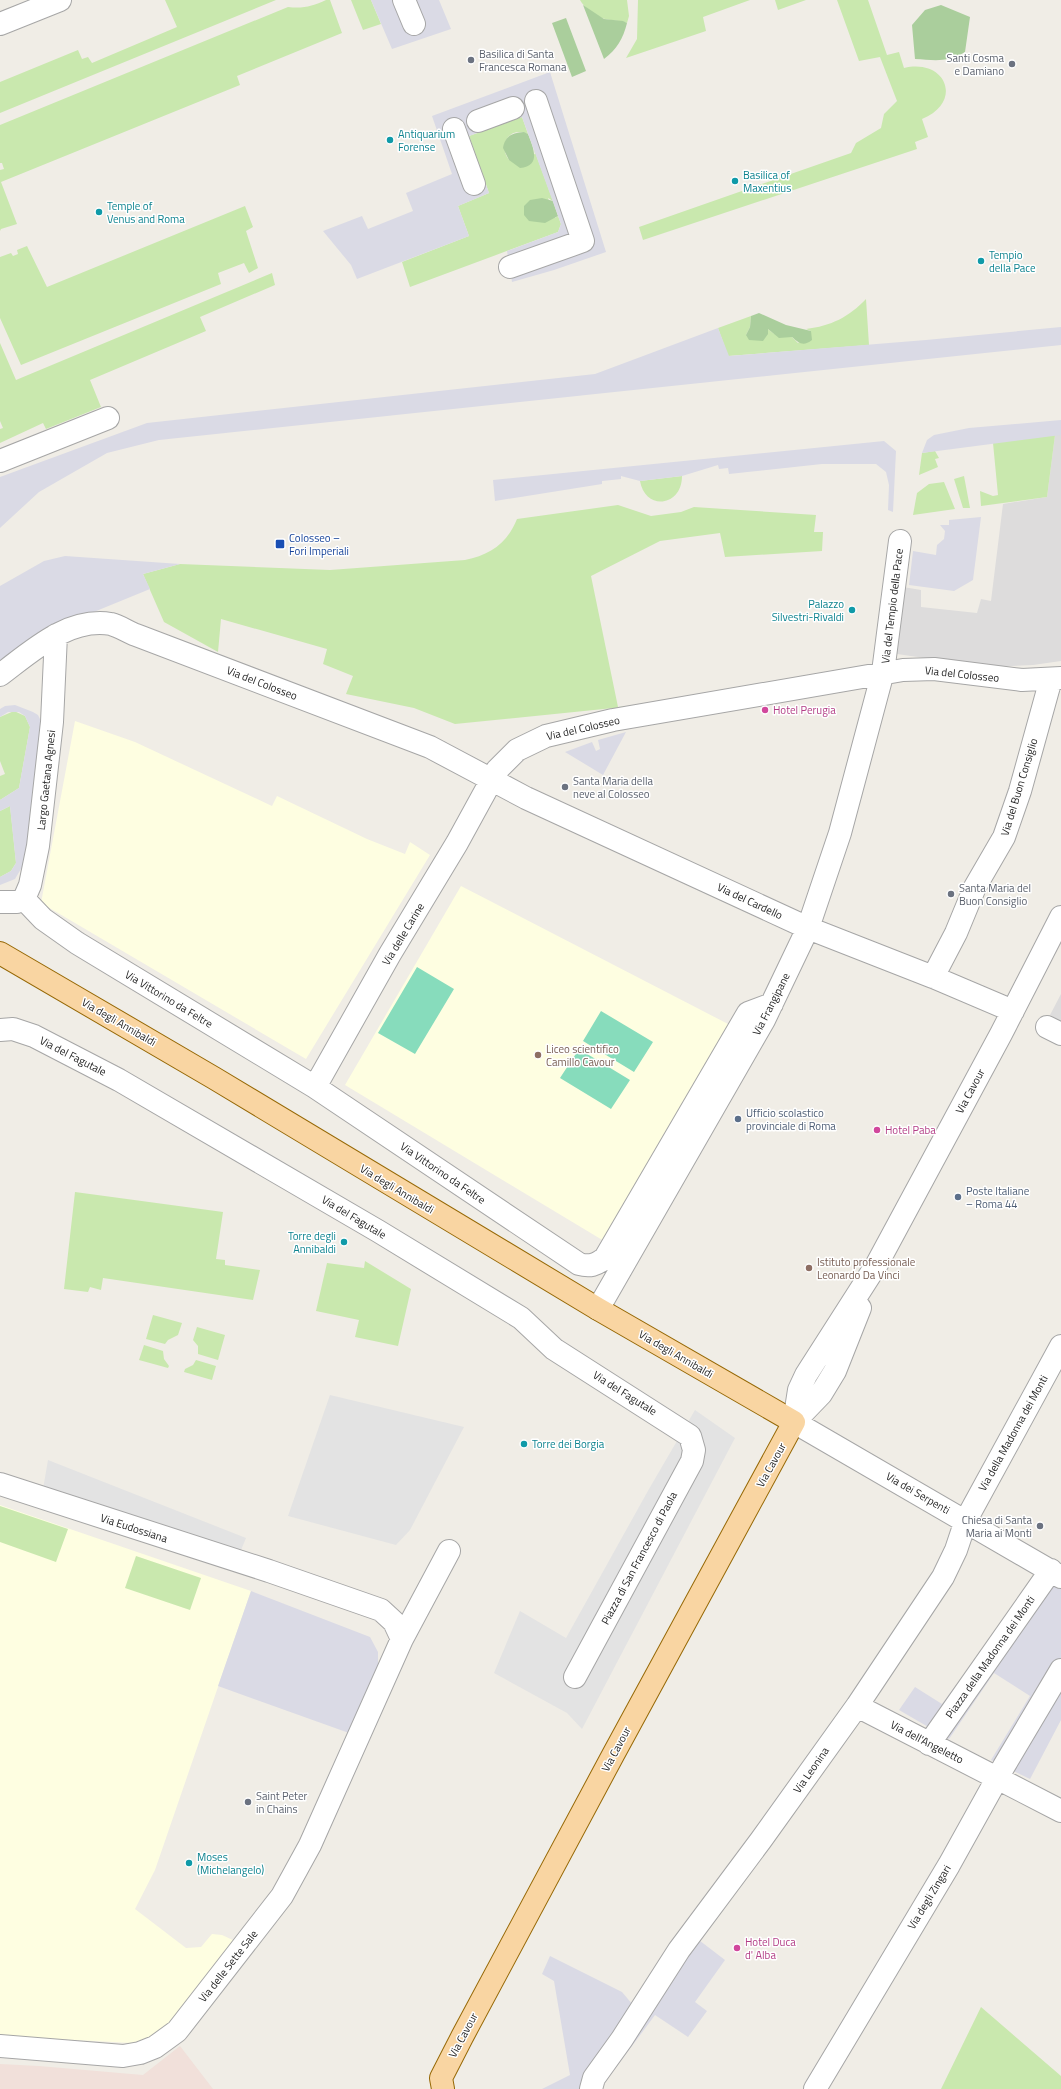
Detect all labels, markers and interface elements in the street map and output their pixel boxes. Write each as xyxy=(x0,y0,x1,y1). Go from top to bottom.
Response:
place label: Basilica di Santa Francesca Romana xyxy=(479,46,567,75)
place label: Santi Cosma e Damiano xyxy=(946,50,1004,79)
marker: Basilica di Santa Francesca Romana xyxy=(466,55,476,65)
marker: Santi Cosma e Damiano xyxy=(1007,59,1017,69)
place label: Antiquarium Forense xyxy=(398,126,455,155)
marker: Antiquarium Forense xyxy=(385,135,395,145)
place label: Basilica of Maxentius xyxy=(743,167,791,196)
marker: Basilica of Maxentius xyxy=(730,176,740,186)
place label: Temple of Venus and Roma xyxy=(107,198,185,227)
marker: Temple of Venus and Roma xyxy=(94,207,104,217)
place label: Tempio della Pace xyxy=(989,247,1036,276)
marker: Tempio della Pace xyxy=(976,256,986,266)
place label: Colosseo – Fori Imperiali xyxy=(289,530,349,559)
marker: Colosseo – Fori Imperiali xyxy=(274,538,286,550)
street label: Via del Tempio della Pace xyxy=(877,547,907,664)
place label: Palazzo Silvestri-Rivaldi xyxy=(772,596,844,625)
marker: Palazzo Silvestri-Rivaldi xyxy=(847,605,857,615)
street label: Via del Colosseo xyxy=(224,662,300,704)
street label: Via del Colosseo xyxy=(924,662,1000,686)
place label: Hotel Perugia xyxy=(773,702,836,718)
marker: Hotel Perugia xyxy=(760,705,770,715)
street label: Via del Colosseo xyxy=(545,712,621,744)
street label: Largo Gaetana Agnesi xyxy=(33,729,59,831)
street label: Via del Buon Consiglio xyxy=(997,736,1042,838)
place label: Santa Maria della neve al Colosseo xyxy=(573,773,653,802)
marker: Santa Maria della neve al Colosseo xyxy=(560,782,570,792)
street label: Via del Cardello xyxy=(715,879,786,923)
place label: Santa Maria del Buon Consiglio xyxy=(959,880,1031,909)
marker: Santa Maria del Buon Consiglio xyxy=(946,889,956,899)
street label: Via delle Carine xyxy=(378,899,428,968)
street label: Via Vittorino da Feltre xyxy=(122,966,216,1032)
street label: Via Frangipane xyxy=(748,970,794,1038)
street label: Via degli Annibaldi xyxy=(79,994,159,1050)
street label: Via del Fagutale xyxy=(37,1032,110,1080)
place label: Liceo scientifico Camillo Cavour xyxy=(546,1041,619,1070)
marker: Liceo scientifico Camillo Cavour xyxy=(533,1050,543,1060)
street label: Via Cavour xyxy=(951,1066,989,1116)
place label: Ufficio scolastico provinciale di Roma xyxy=(746,1105,836,1134)
marker: Ufficio scolastico provinciale di Roma xyxy=(733,1114,743,1124)
place label: Hotel Paba xyxy=(885,1122,936,1138)
marker: Hotel Paba xyxy=(872,1125,882,1135)
street label: Via Vittorino da Feltre xyxy=(397,1138,489,1208)
street label: Via degli Annibaldi xyxy=(357,1161,437,1217)
place label: Poste Italiane – Roma 44 xyxy=(966,1183,1030,1212)
street label: Via del Fagutale xyxy=(319,1191,390,1243)
marker: Poste Italiane – Roma 44 xyxy=(953,1192,963,1202)
place label: Torre degli Annibaldi xyxy=(288,1228,336,1257)
marker: Torre degli Annibaldi xyxy=(339,1237,349,1247)
place label: Istituto professionale Leonardo Da Vinci xyxy=(817,1254,916,1283)
marker: Istituto professionale Leonardo Da Vinci xyxy=(804,1263,814,1273)
street label: Via degli Annibaldi xyxy=(636,1326,716,1382)
street label: Via del Fagutale xyxy=(590,1367,661,1419)
street label: Via della Madonna dei Monti xyxy=(974,1372,1052,1494)
place label: Torre dei Borgia xyxy=(532,1436,605,1452)
marker: Torre dei Borgia xyxy=(519,1439,529,1449)
street label: Via Cavour xyxy=(752,1440,790,1490)
street label: Via dei Serpenti xyxy=(883,1468,953,1518)
street label: Piazza di San Francesco di Paola xyxy=(597,1488,681,1627)
street label: Via Eudossiana xyxy=(98,1510,170,1547)
place label: Chiesa di Santa Maria ai Monti xyxy=(962,1512,1032,1541)
marker: Chiesa di Santa Maria ai Monti xyxy=(1035,1521,1045,1531)
street label: Piazza della Madonna dei Monti xyxy=(942,1593,1038,1721)
street label: Via dell'Angeletto xyxy=(888,1717,967,1767)
street label: Via Cavour xyxy=(597,1724,635,1774)
street label: Via Leonina xyxy=(789,1743,833,1796)
place label: Saint Peter in Chains xyxy=(256,1788,307,1817)
marker: Saint Peter in Chains xyxy=(243,1797,253,1807)
place label: Moses (Michelangelo) xyxy=(197,1849,264,1878)
marker: Moses (Michelangelo) xyxy=(184,1858,194,1868)
street label: Via degli Zingari xyxy=(903,1862,955,1932)
street label: Via delle Sette Sale xyxy=(195,1926,262,2006)
place label: Hotel Duca d' Alba xyxy=(745,1934,796,1963)
marker: Hotel Duca d' Alba xyxy=(732,1943,742,1953)
street label: Via Cavour xyxy=(444,2010,482,2060)

